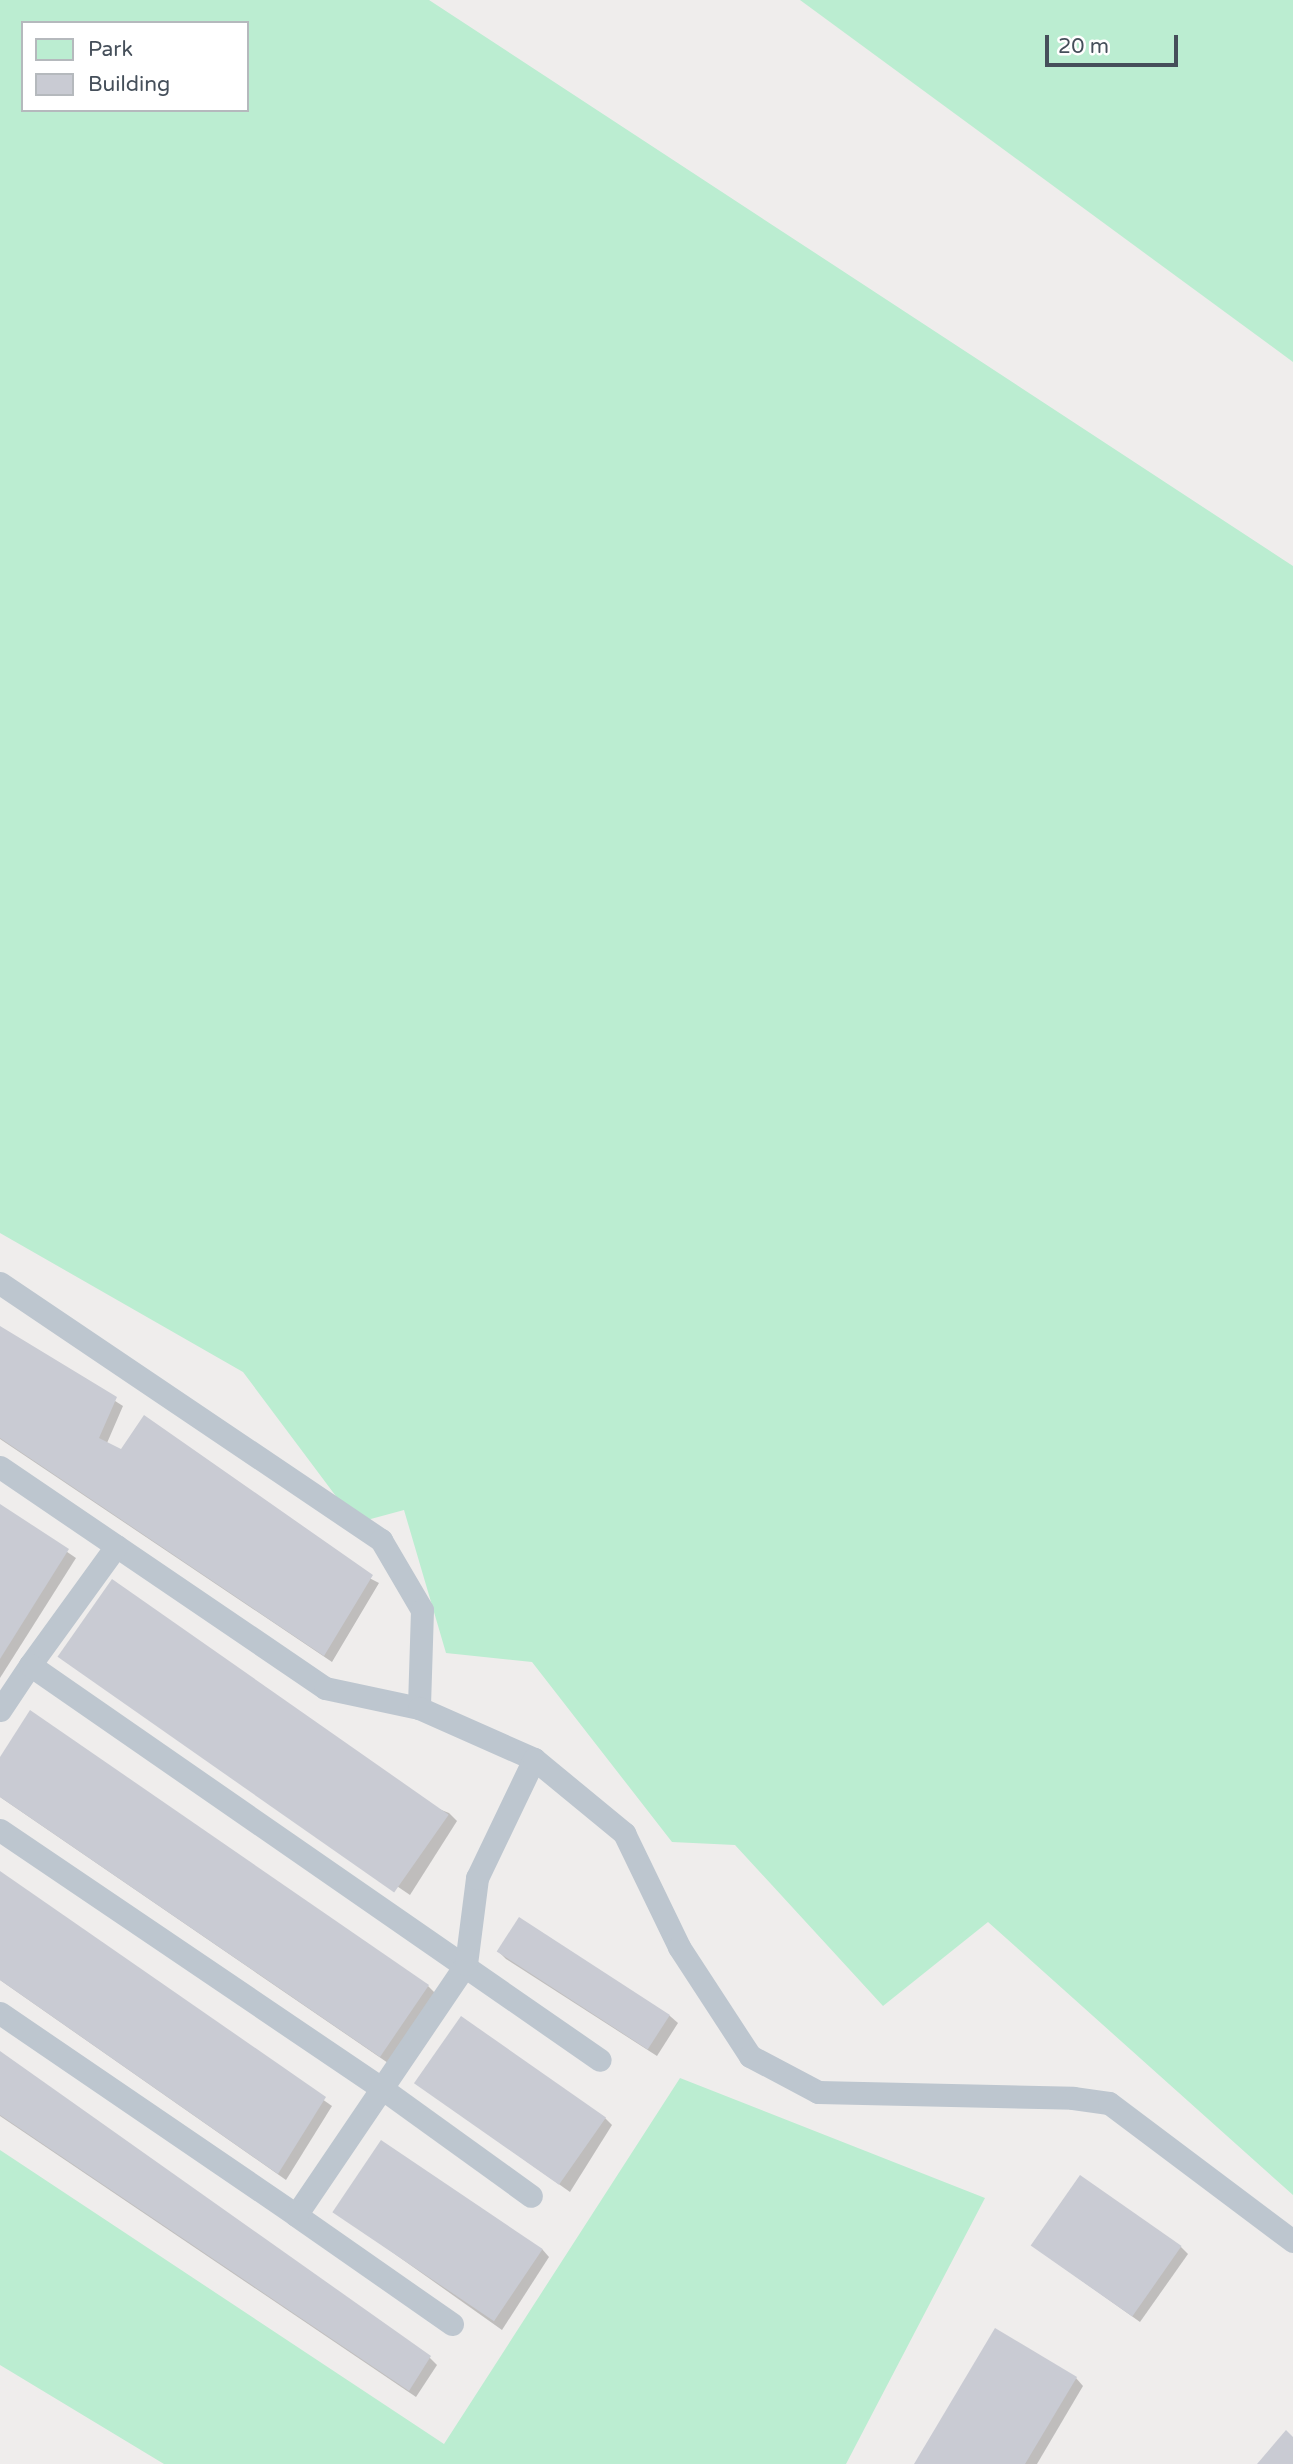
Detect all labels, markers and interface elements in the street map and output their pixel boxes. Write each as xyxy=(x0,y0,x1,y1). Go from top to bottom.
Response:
legend xyxy=(21,21,248,112)
scale bar xyxy=(1048,21,1181,65)
text: 20 m xyxy=(1058,34,1109,59)
text: Park xyxy=(88,37,133,62)
text: Building xyxy=(88,72,170,97)

